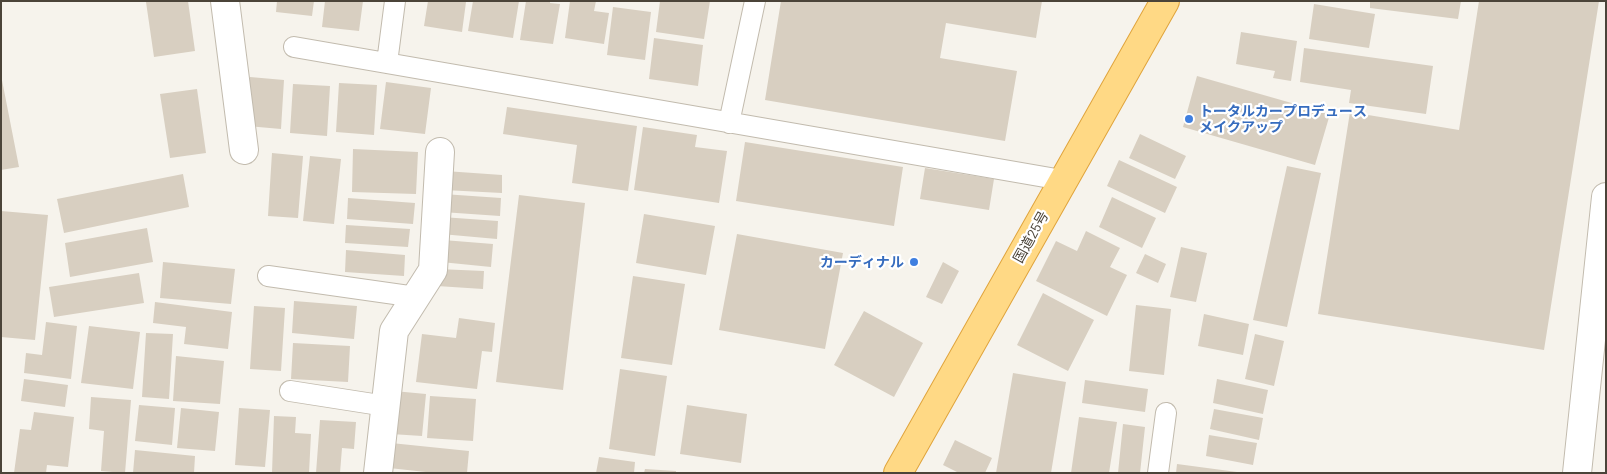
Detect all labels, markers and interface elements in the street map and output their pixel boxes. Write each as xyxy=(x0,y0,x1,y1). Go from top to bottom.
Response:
place label: トータルカープロデュース メイクアップ xyxy=(1199,103,1367,136)
marker: トータルカープロデュース メイクアップ xyxy=(1183,113,1195,125)
street label: 国道25号 xyxy=(1010,208,1052,266)
place label: カーディナル xyxy=(820,254,904,270)
marker: カーディナル xyxy=(908,256,920,268)

